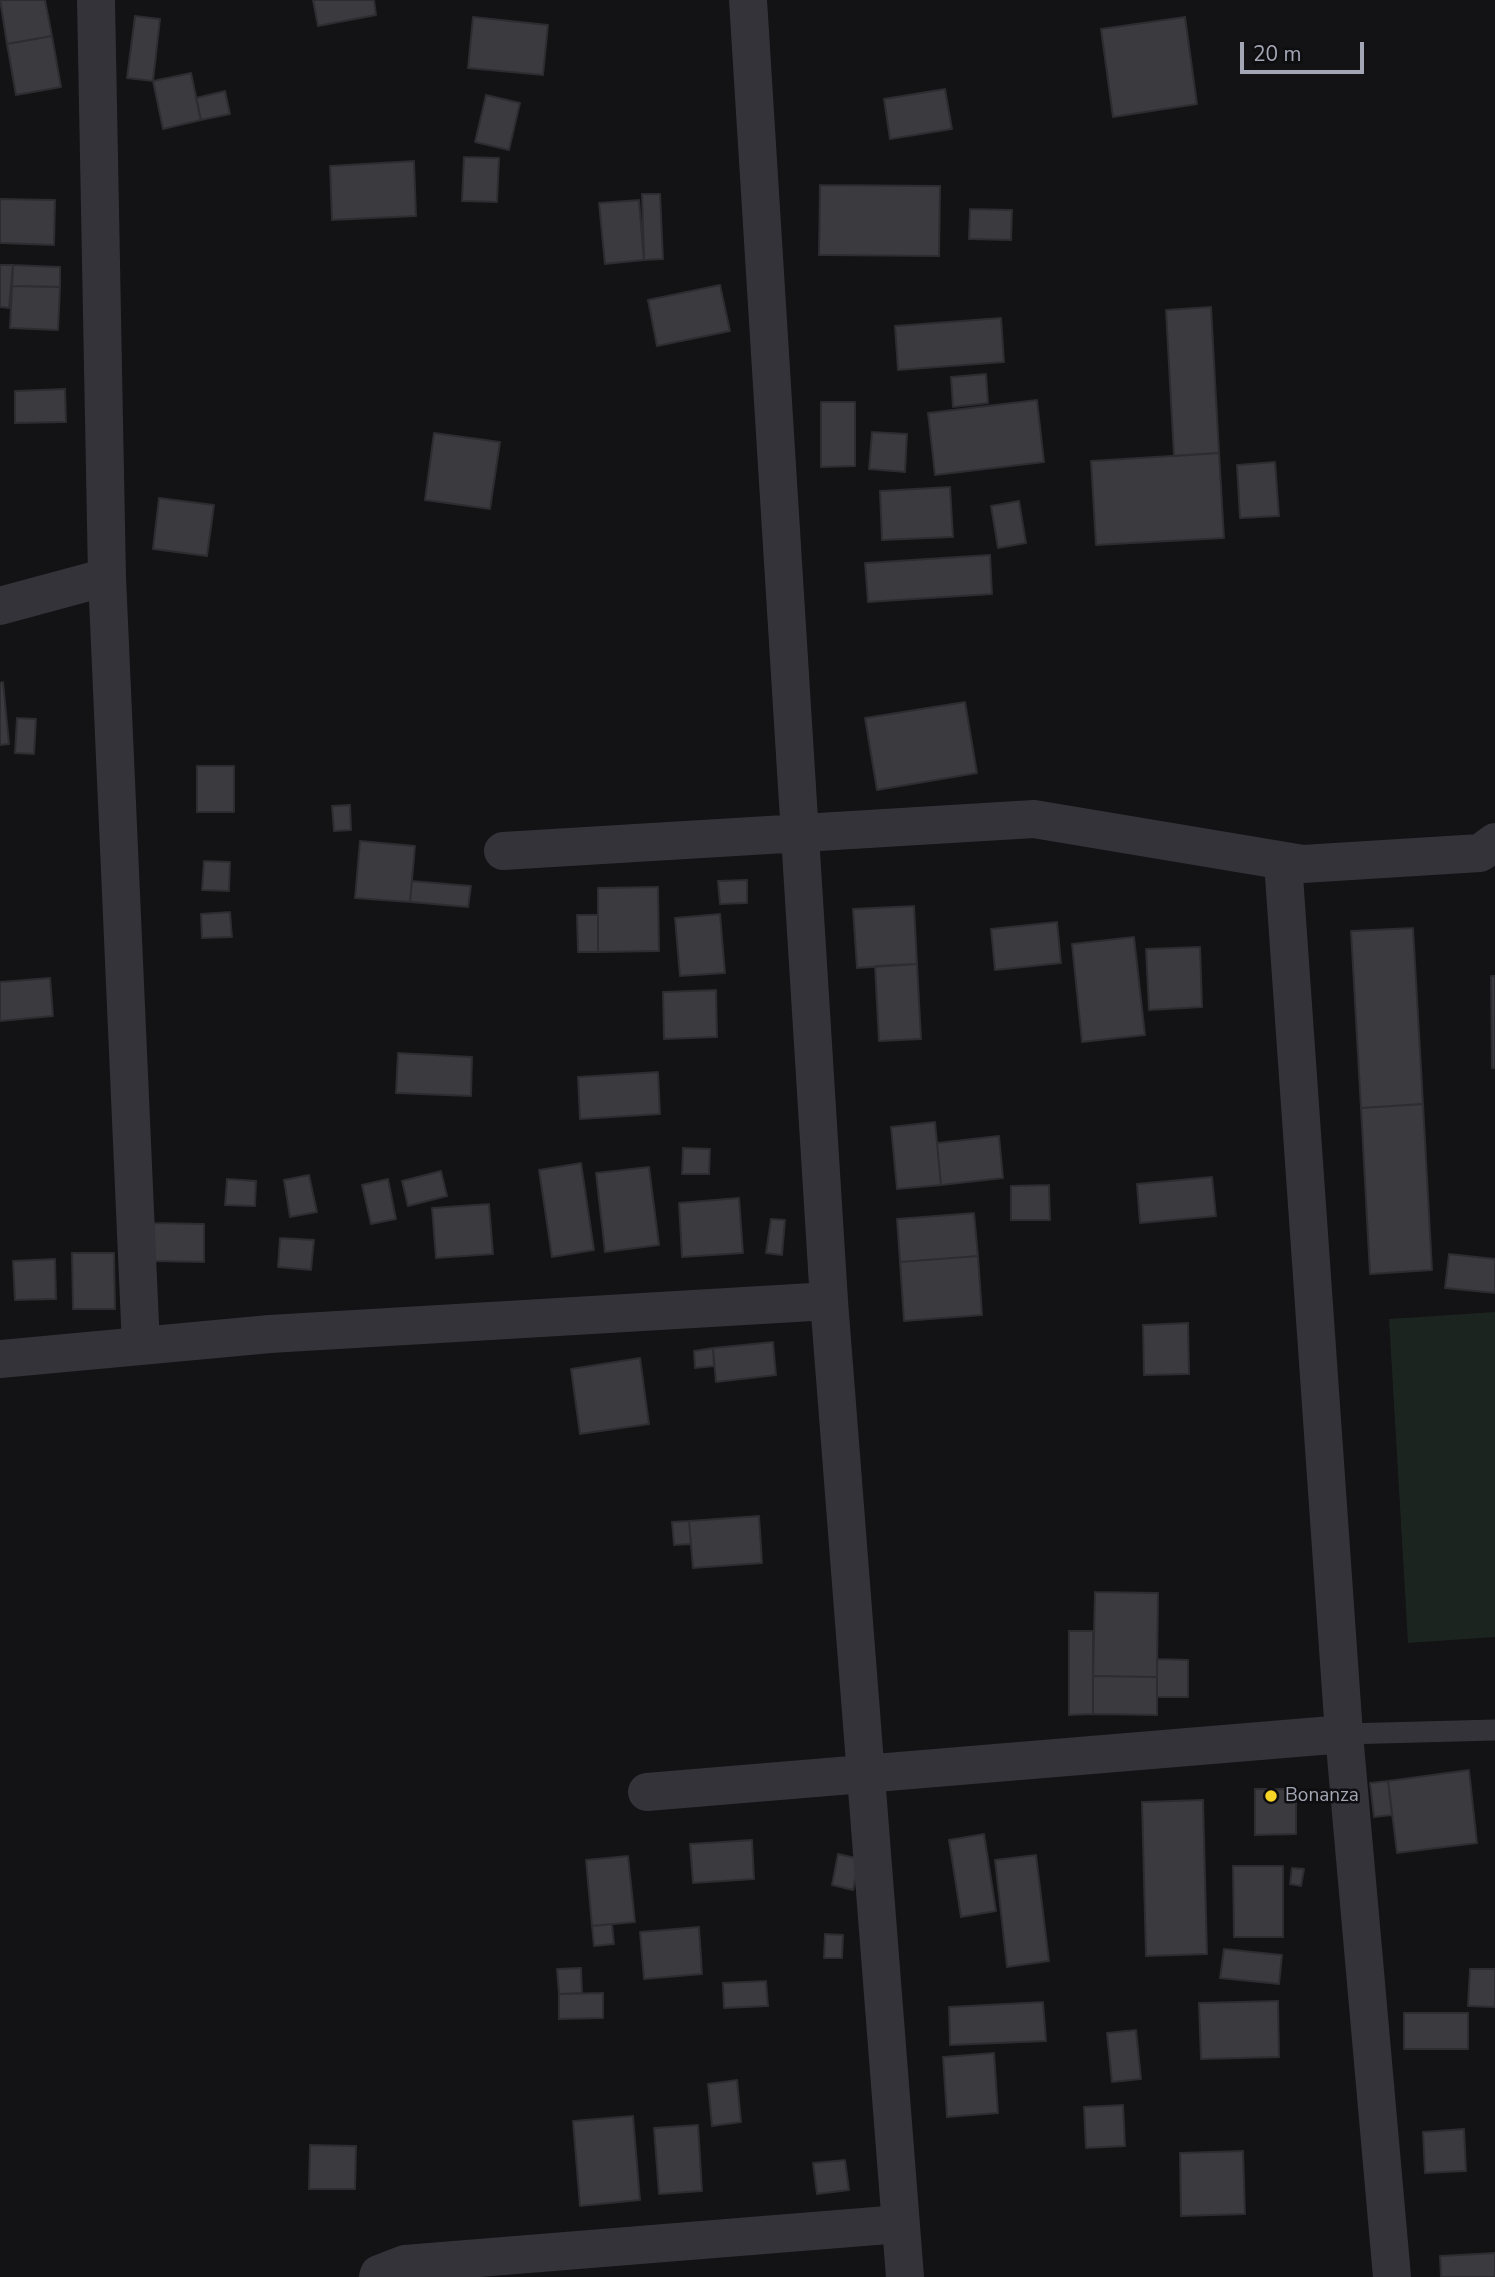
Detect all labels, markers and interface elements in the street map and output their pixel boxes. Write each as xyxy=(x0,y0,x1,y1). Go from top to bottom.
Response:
scale bar xyxy=(1243,28,1367,72)
text: 20 m xyxy=(1253,40,1302,68)
place label: Bonanza xyxy=(1285,1785,1359,1807)
marker: Bonanza xyxy=(1263,1788,1279,1804)

